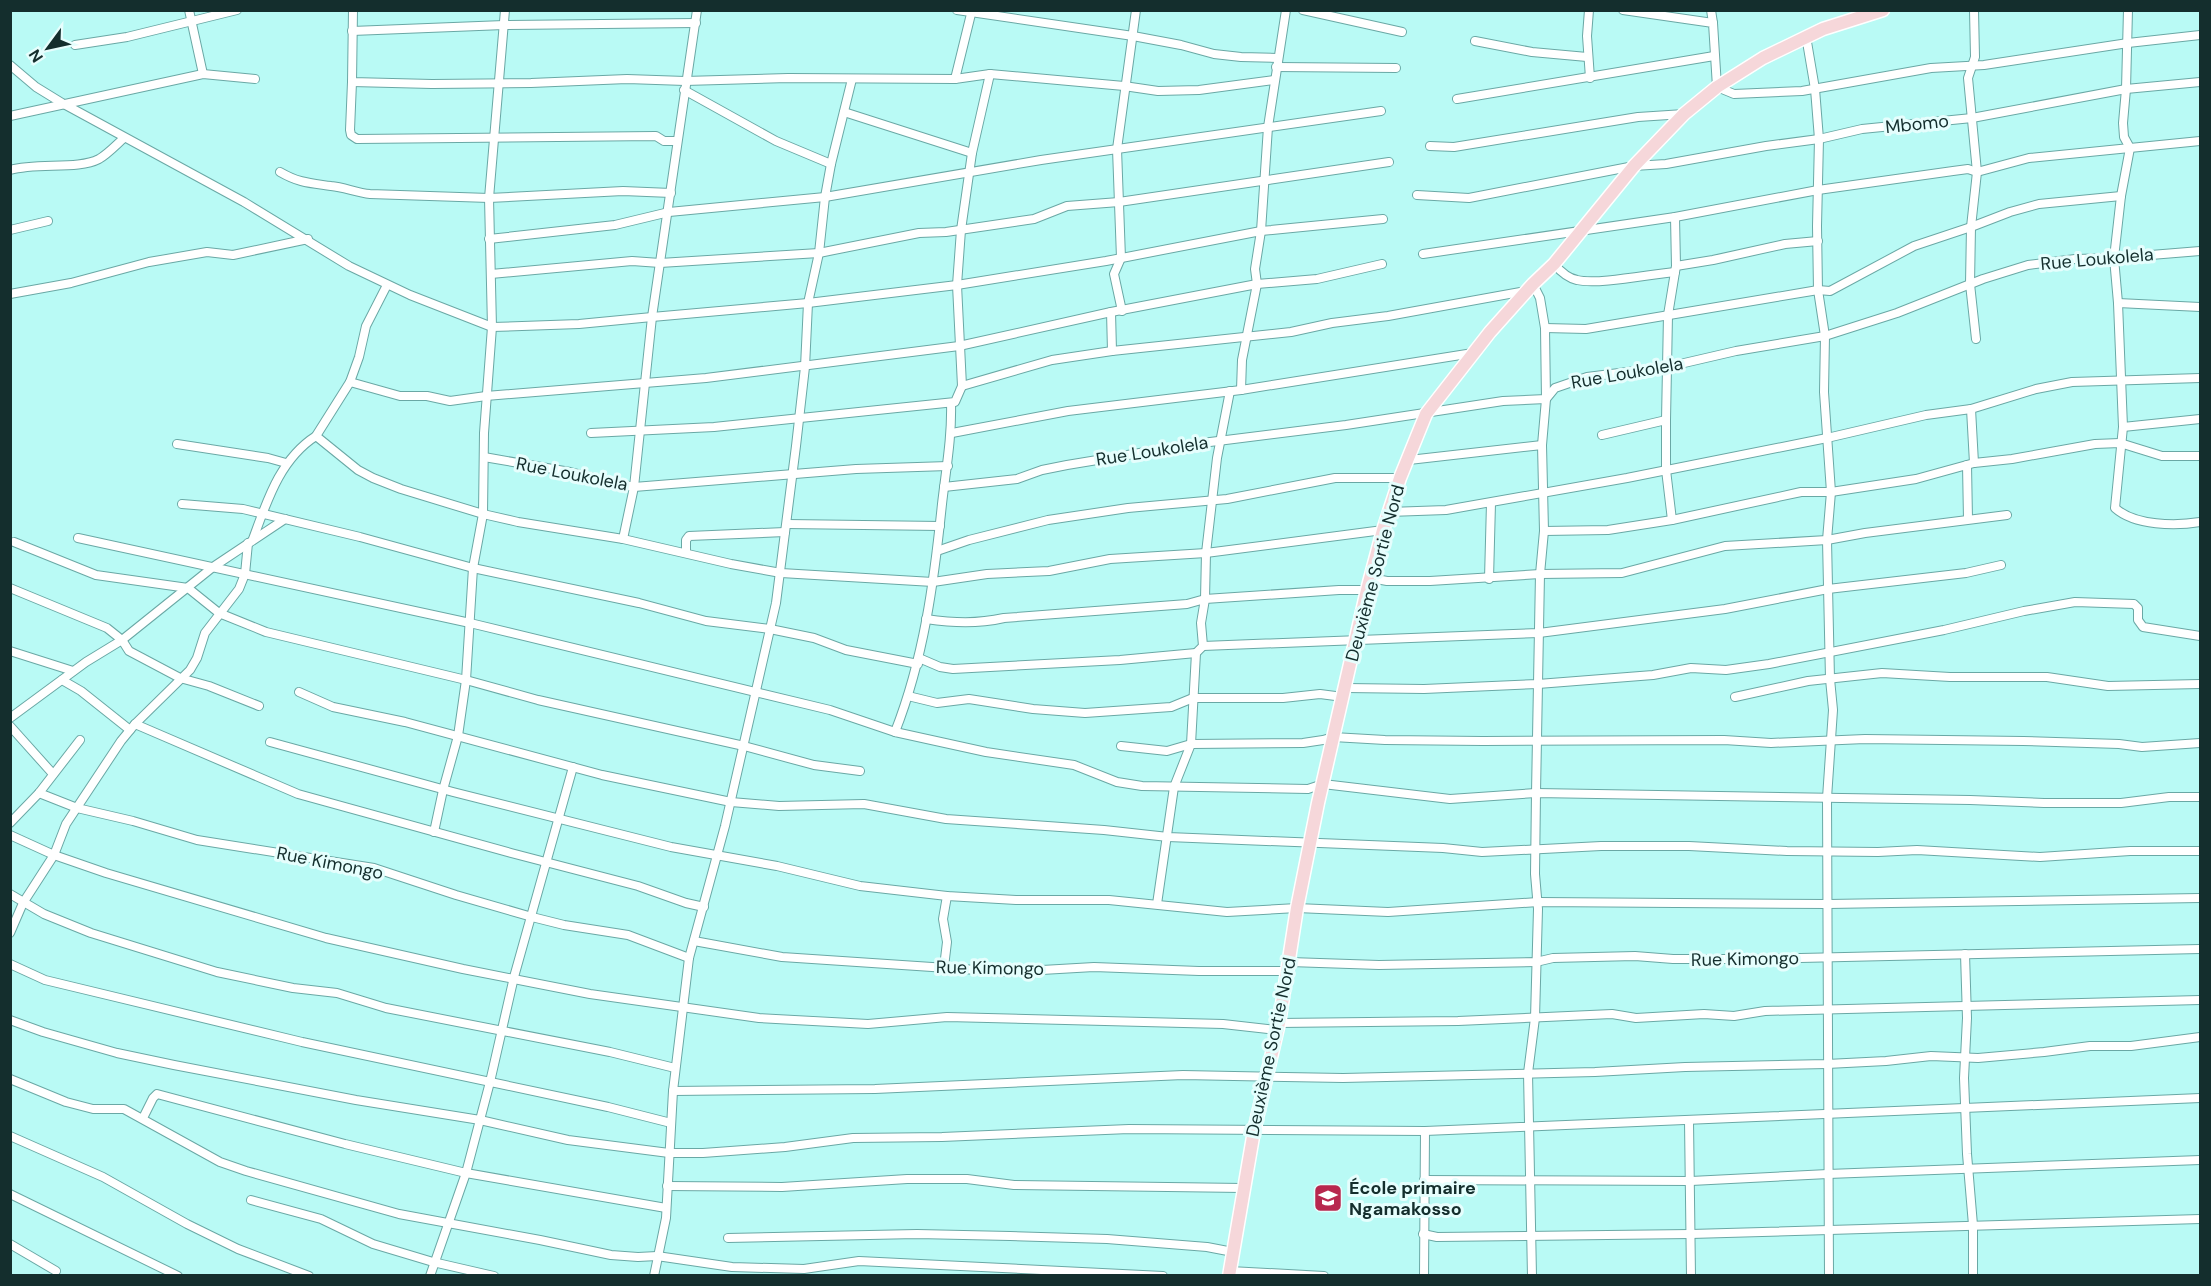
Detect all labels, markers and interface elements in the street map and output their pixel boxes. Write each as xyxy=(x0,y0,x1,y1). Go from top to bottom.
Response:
north arrow xyxy=(18,18,78,78)
text: N xyxy=(24,45,48,67)
street label: Mbomo xyxy=(1884,109,1950,139)
street label: Rue Loukolela xyxy=(2040,242,2154,276)
street label: Rue Loukolela xyxy=(1569,351,1685,395)
street label: Rue Loukolela xyxy=(1094,430,1210,472)
street label: Rue Loukolela xyxy=(514,451,630,497)
street label: Deuxième Sortie Nord xyxy=(1340,482,1410,664)
street label: Rue Kimongo xyxy=(275,841,385,885)
street label: Rue Kimongo xyxy=(1691,946,1799,972)
street label: Rue Kimongo xyxy=(936,955,1044,981)
street label: Deuxième Sortie Nord xyxy=(1240,955,1302,1139)
place label: École primaire Ngamakosso xyxy=(1349,1176,1476,1221)
school or university icon: École primaire Ngamakosso xyxy=(1312,1182,1344,1214)

